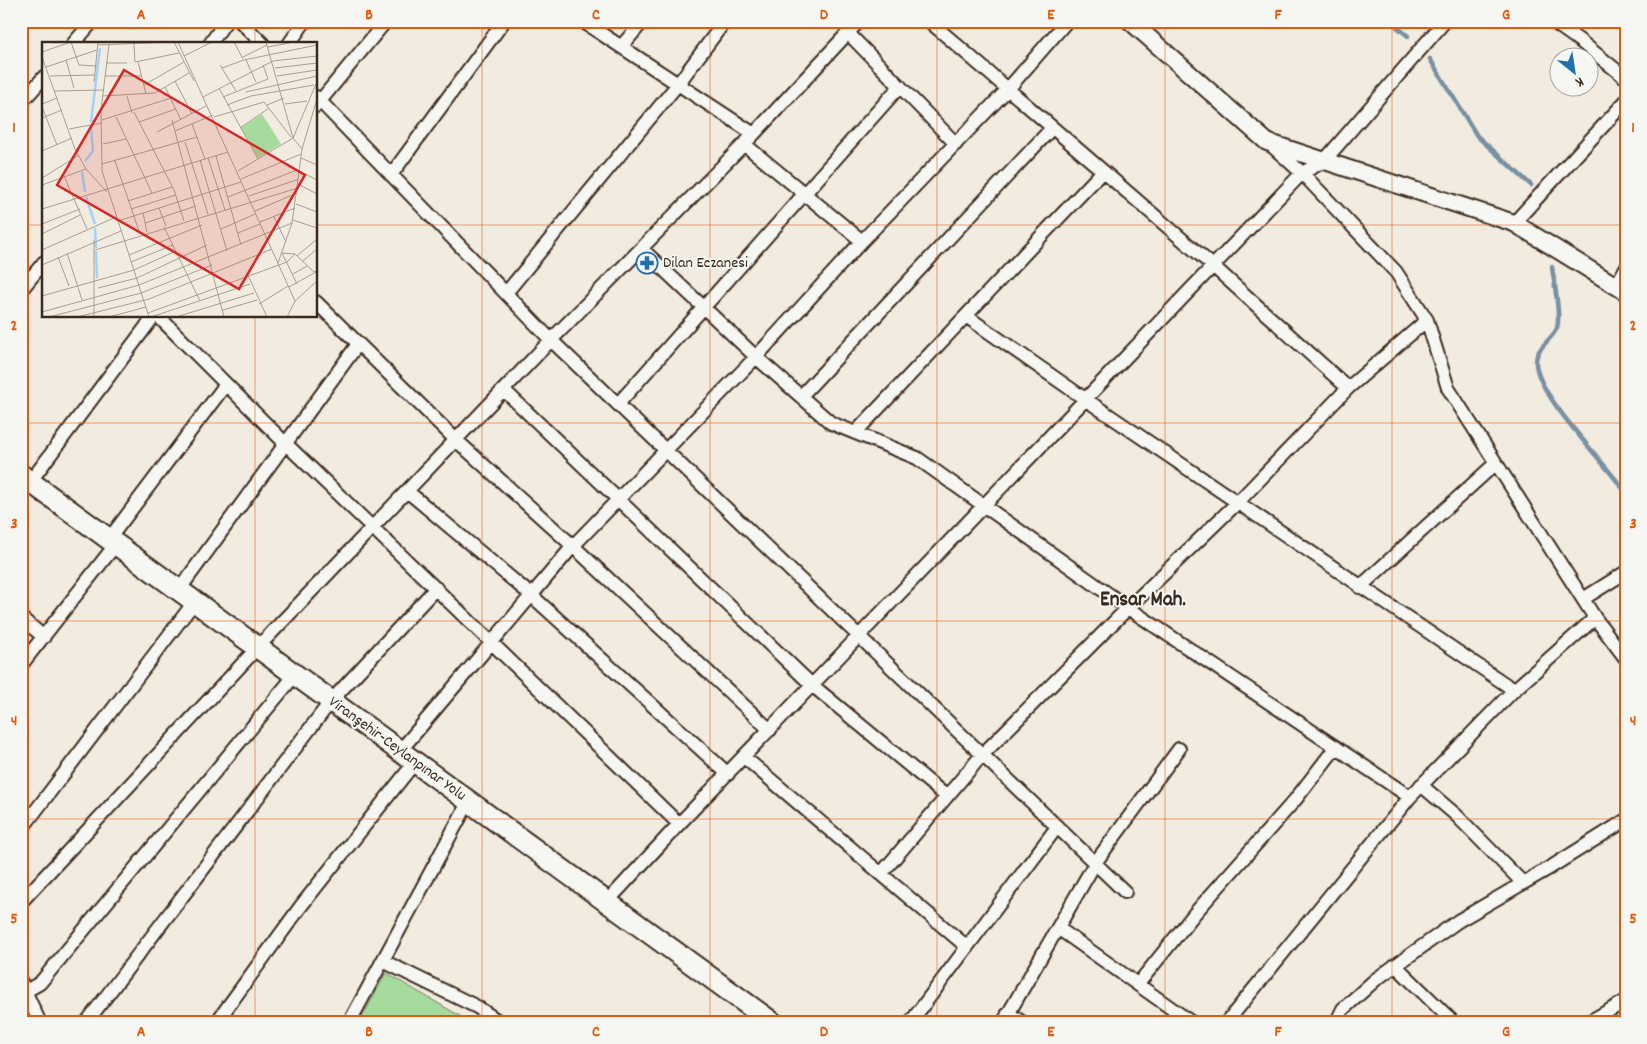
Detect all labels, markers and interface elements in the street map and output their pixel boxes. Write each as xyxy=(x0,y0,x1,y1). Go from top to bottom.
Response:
text: A xyxy=(137,4,146,27)
text: B xyxy=(365,4,373,27)
text: C xyxy=(592,4,600,27)
text: D xyxy=(820,4,829,27)
text: E xyxy=(1047,4,1055,27)
text: F xyxy=(1274,4,1282,27)
text: G xyxy=(1502,4,1510,27)
inset map xyxy=(42,42,318,318)
north arrow xyxy=(1550,48,1600,98)
text: K xyxy=(1571,71,1587,92)
text: 1 xyxy=(12,117,16,140)
text: 1 xyxy=(1631,117,1635,140)
pharmacy icon: Dilan Eczanesi xyxy=(635,251,659,275)
place label: Dilan Eczanesi xyxy=(663,252,748,275)
text: 2 xyxy=(11,315,18,338)
text: 2 xyxy=(1630,315,1637,338)
text: 3 xyxy=(10,513,18,536)
text: 3 xyxy=(1629,513,1637,536)
district label: Ensar Mah. xyxy=(1100,586,1186,616)
street label: Viranşehir-Ceylanpınar Yolu xyxy=(323,691,471,807)
text: 4 xyxy=(11,710,17,733)
text: 4 xyxy=(1630,710,1636,733)
text: 5 xyxy=(10,908,18,931)
text: 5 xyxy=(1629,908,1637,931)
text: A xyxy=(137,1021,146,1044)
text: B xyxy=(365,1021,373,1044)
text: C xyxy=(592,1021,600,1044)
text: D xyxy=(820,1021,829,1044)
text: E xyxy=(1047,1021,1055,1044)
text: F xyxy=(1274,1021,1282,1044)
text: G xyxy=(1502,1021,1510,1044)

